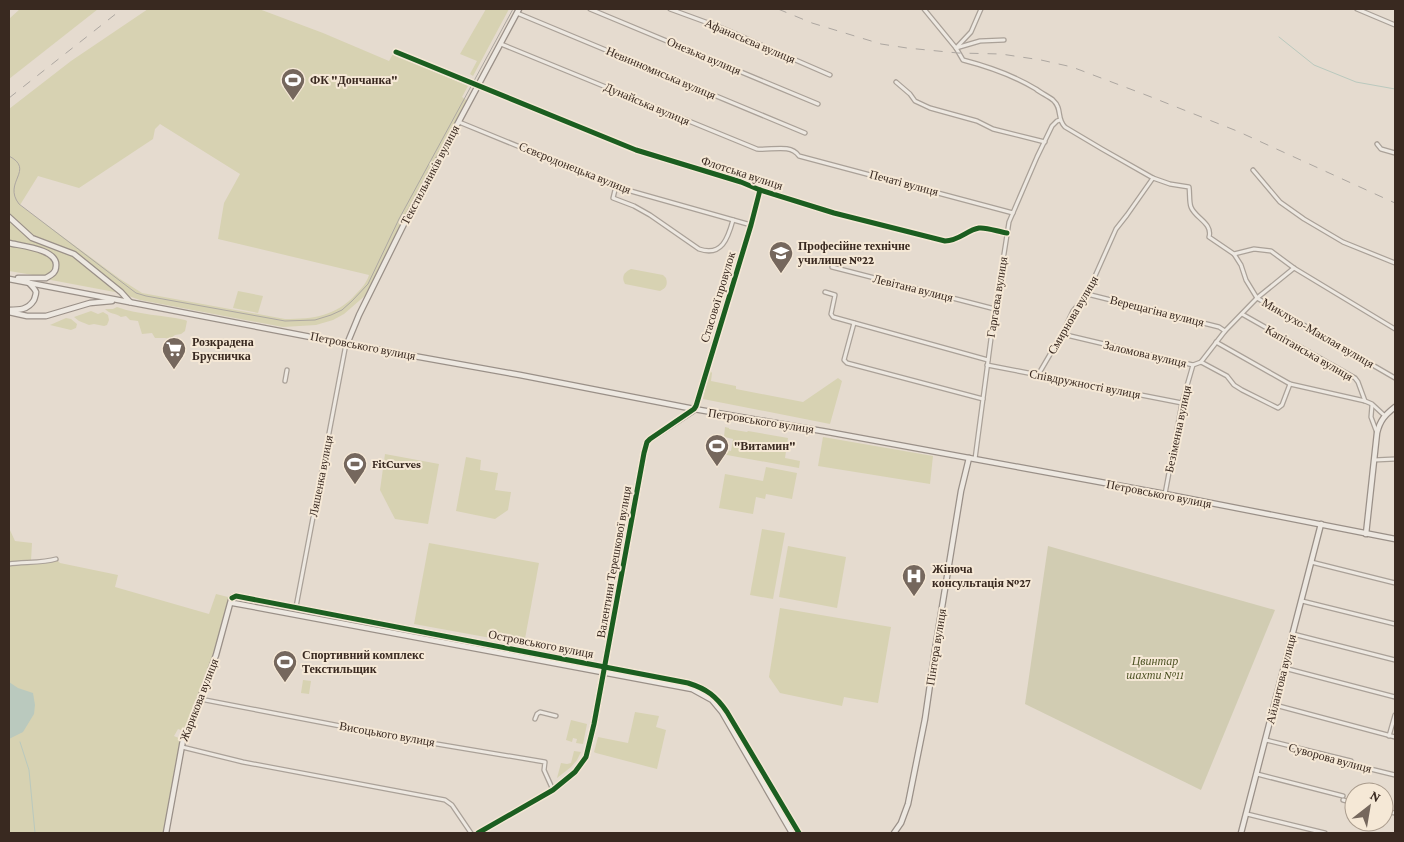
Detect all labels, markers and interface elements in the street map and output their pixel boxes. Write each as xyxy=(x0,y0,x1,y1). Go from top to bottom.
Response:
street label: Афанасьєва вулиця xyxy=(703,16,798,67)
street label: Онезька вулиця xyxy=(665,34,744,78)
street label: Невинномиська вулиця xyxy=(604,44,718,103)
sports icon: ФК "Дончанка" xyxy=(280,67,306,101)
place label: ФК "Дончанка" xyxy=(310,73,397,87)
street label: Дунайська вулиця xyxy=(602,80,692,128)
street label: Текстильників вулиця xyxy=(398,122,463,227)
street label: Сєвєродонецька вулиця xyxy=(517,139,634,197)
street label: Флотська вулиця xyxy=(699,153,785,193)
street label: Печаті вулиця xyxy=(868,167,940,199)
place label: Професійне технічне училище №22 xyxy=(798,239,911,267)
school or university icon: Професійне технічне училище №22 xyxy=(768,240,794,274)
street label: Стасової провулок xyxy=(698,250,738,344)
street label: Гаргаєва вулиця xyxy=(984,255,1010,338)
street label: Левітана вулиця xyxy=(871,271,955,305)
street label: Смирнова вулиця xyxy=(1045,273,1101,357)
street label: Верещагіна вулиця xyxy=(1108,293,1206,330)
street label: Миклухо-Маклая вулиця xyxy=(1260,295,1377,371)
street label: Капітанська вулиця xyxy=(1263,322,1356,384)
street label: Петровського вулиця xyxy=(309,329,417,363)
place label: Розкрадена Брусничка xyxy=(192,335,254,363)
supermarket icon: Розкрадена Брусничка xyxy=(161,336,187,370)
street label: Заломова вулиця xyxy=(1102,338,1188,370)
street label: Співдружності вулиця xyxy=(1028,366,1142,402)
street label: Безіменна вулиця xyxy=(1162,384,1194,474)
street label: Петровського вулиця xyxy=(707,406,815,436)
street label: Ляшенка вулиця xyxy=(306,433,336,518)
sports icon: "Витамин" xyxy=(704,433,730,467)
place label: "Витамин" xyxy=(734,439,795,453)
sports icon: FitCurves xyxy=(342,451,368,485)
place label: FitCurves xyxy=(372,457,421,471)
street label: Петровського вулиця xyxy=(1105,477,1213,511)
street label: Валентини Терешкової вулиця xyxy=(594,484,634,639)
place label: Жіноча консультація №27 xyxy=(932,562,1031,590)
hospital icon: Жіноча консультація №27 xyxy=(901,563,927,597)
street label: Пінтера вулиця xyxy=(923,607,949,686)
street label: Островського вулиця xyxy=(487,627,595,661)
street label: Айлантова вулиця xyxy=(1263,632,1299,725)
place label: Спортивний комплекс Текстильщик xyxy=(302,648,425,676)
sports icon: Спортивний комплекс Текстильщик xyxy=(272,649,298,683)
park label: Цвинтар шахти №11 xyxy=(1126,654,1184,682)
street label: Жарикова вулиця xyxy=(177,656,221,743)
street label: Висоцького вулиця xyxy=(338,719,436,749)
street label: Суворова вулиця xyxy=(1287,740,1374,776)
north arrow xyxy=(1344,782,1394,832)
text: N xyxy=(1367,787,1384,805)

